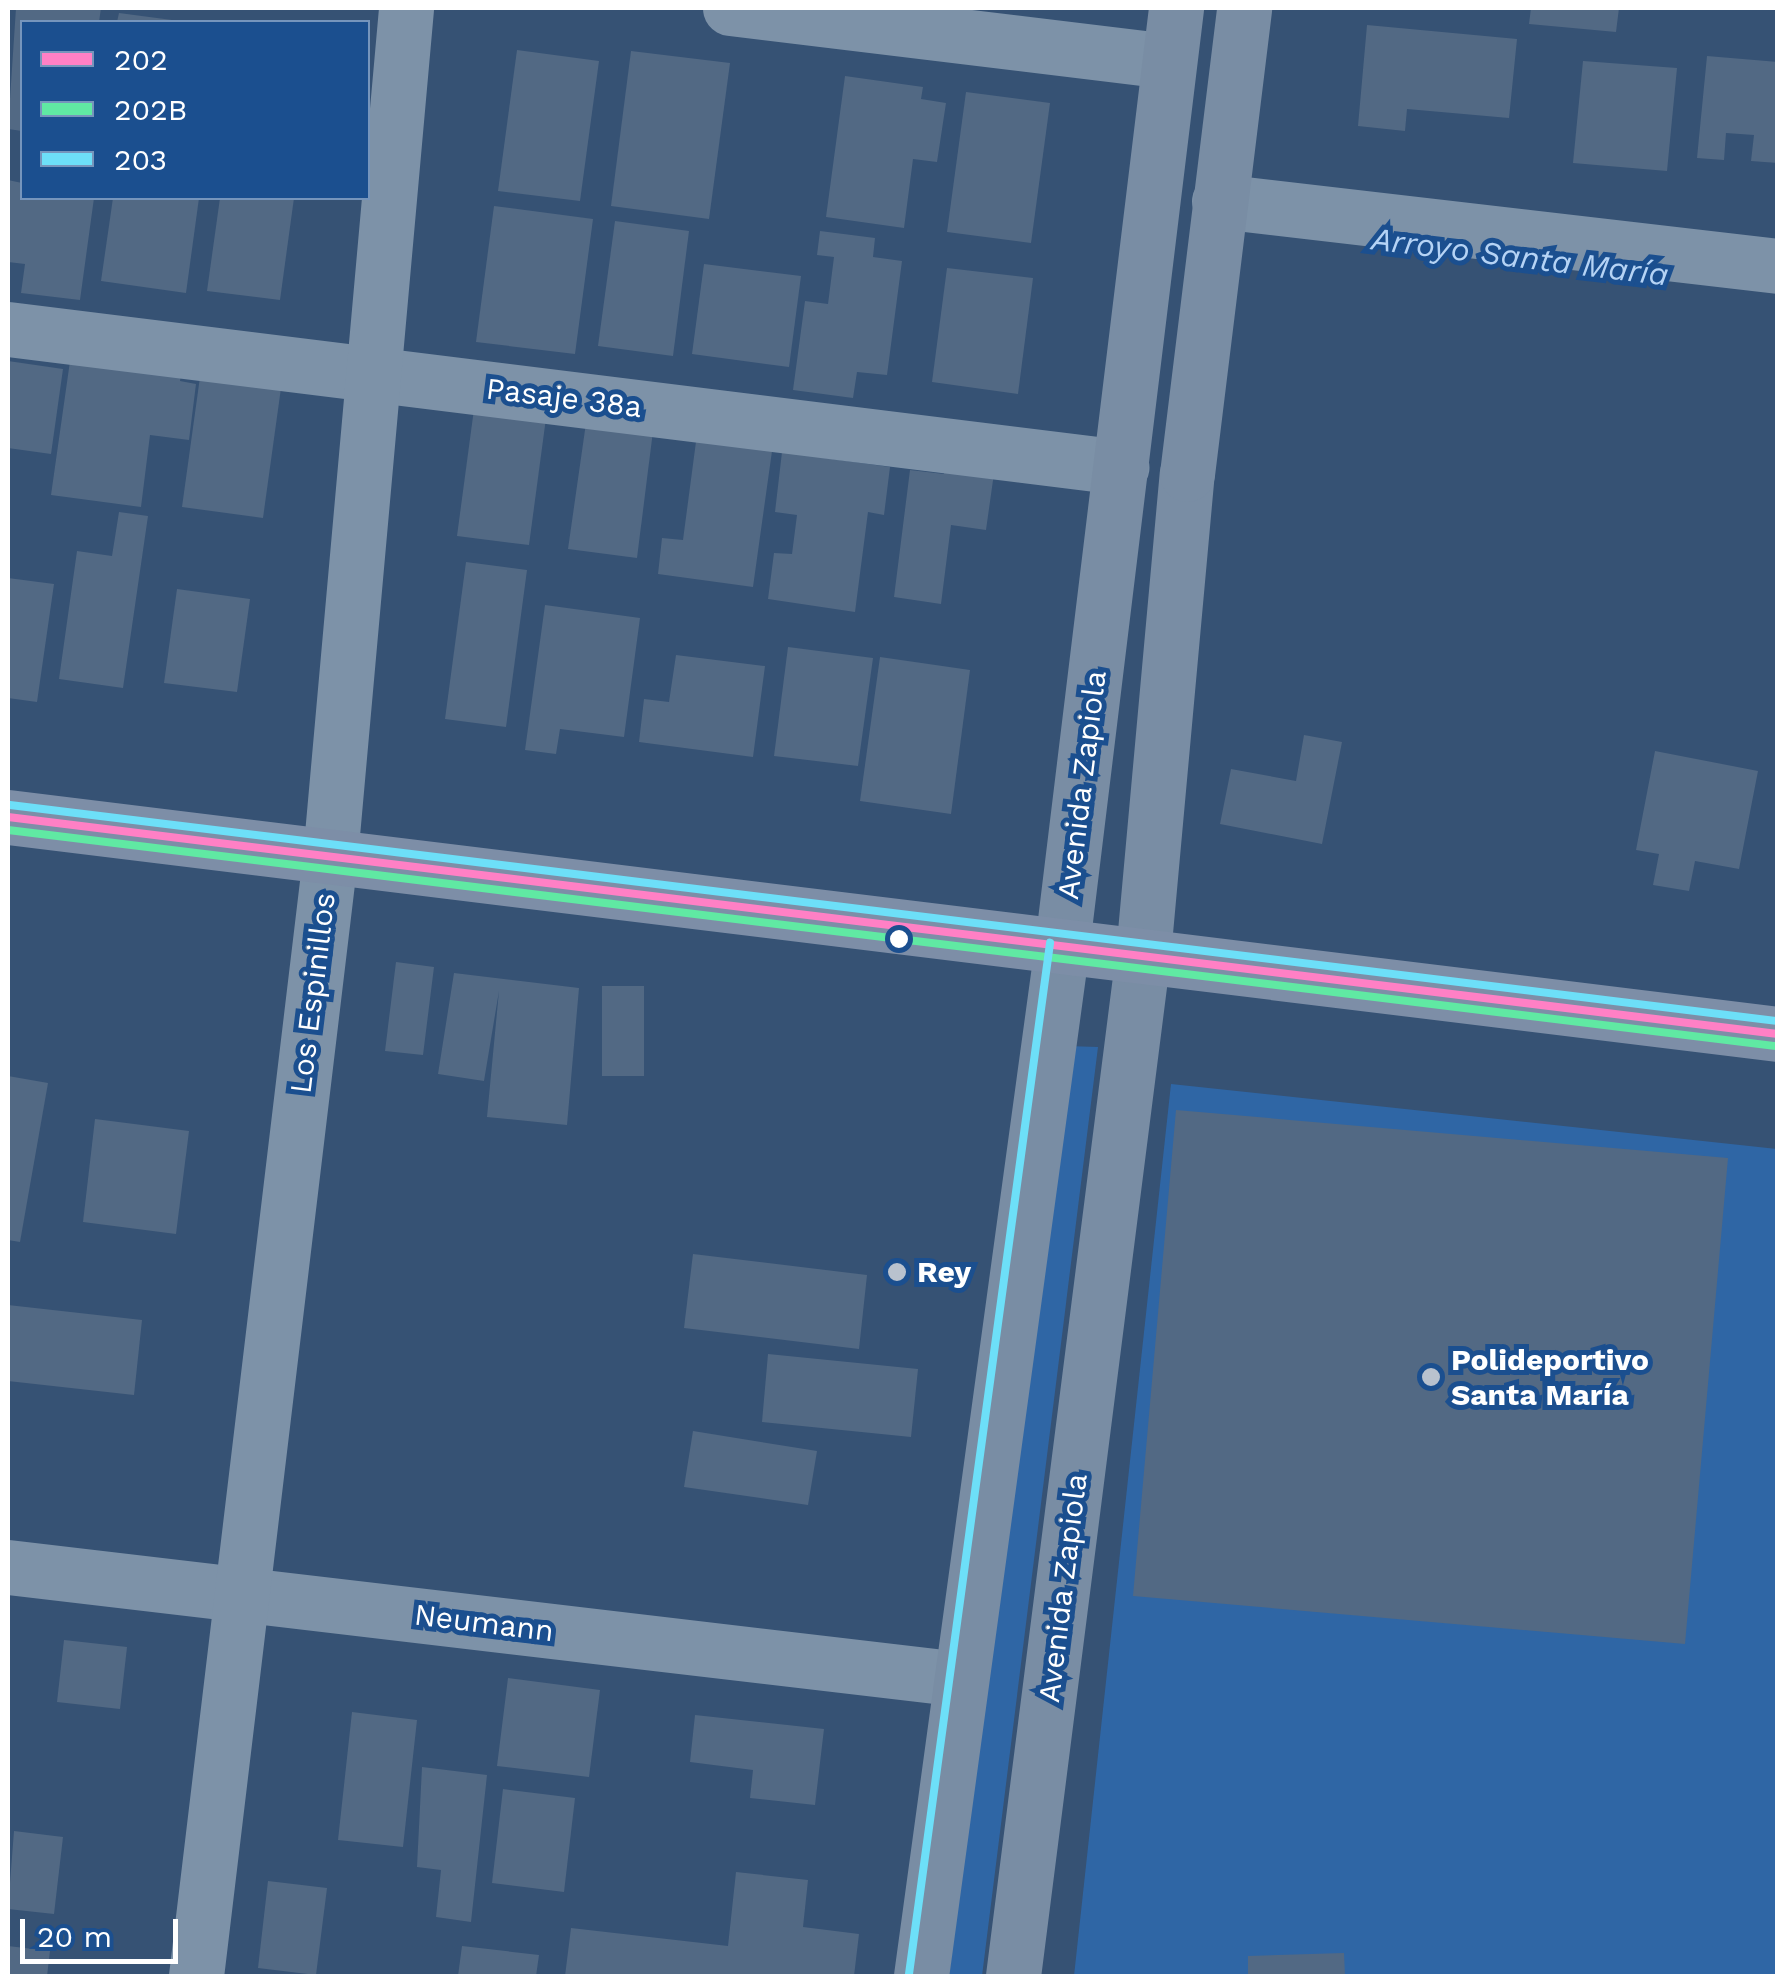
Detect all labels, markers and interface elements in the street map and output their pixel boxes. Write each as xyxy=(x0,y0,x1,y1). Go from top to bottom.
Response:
legend xyxy=(20,20,370,200)
text: 202 xyxy=(114,42,168,77)
text: 202B xyxy=(114,92,187,127)
text: 203 xyxy=(114,142,167,177)
water label: Arroyo Santa María xyxy=(1369,220,1671,294)
street label: Pasaje 38a xyxy=(484,371,644,425)
street label: Avenida Zapiola xyxy=(1050,668,1114,902)
street label: Los Espinillos xyxy=(283,891,343,1095)
unlabelled marker xyxy=(889,929,909,949)
place label: Rey xyxy=(917,1254,971,1290)
marker: Rey xyxy=(886,1261,908,1283)
place label: Polideportivo Santa María xyxy=(1451,1342,1649,1412)
marker: Polideportivo Santa María xyxy=(1420,1366,1442,1388)
street label: Avenida Zapiola xyxy=(1031,1471,1095,1705)
street label: Neumann xyxy=(412,1597,556,1649)
scale bar xyxy=(25,1899,182,1961)
text: 20 m xyxy=(37,1919,112,1954)

